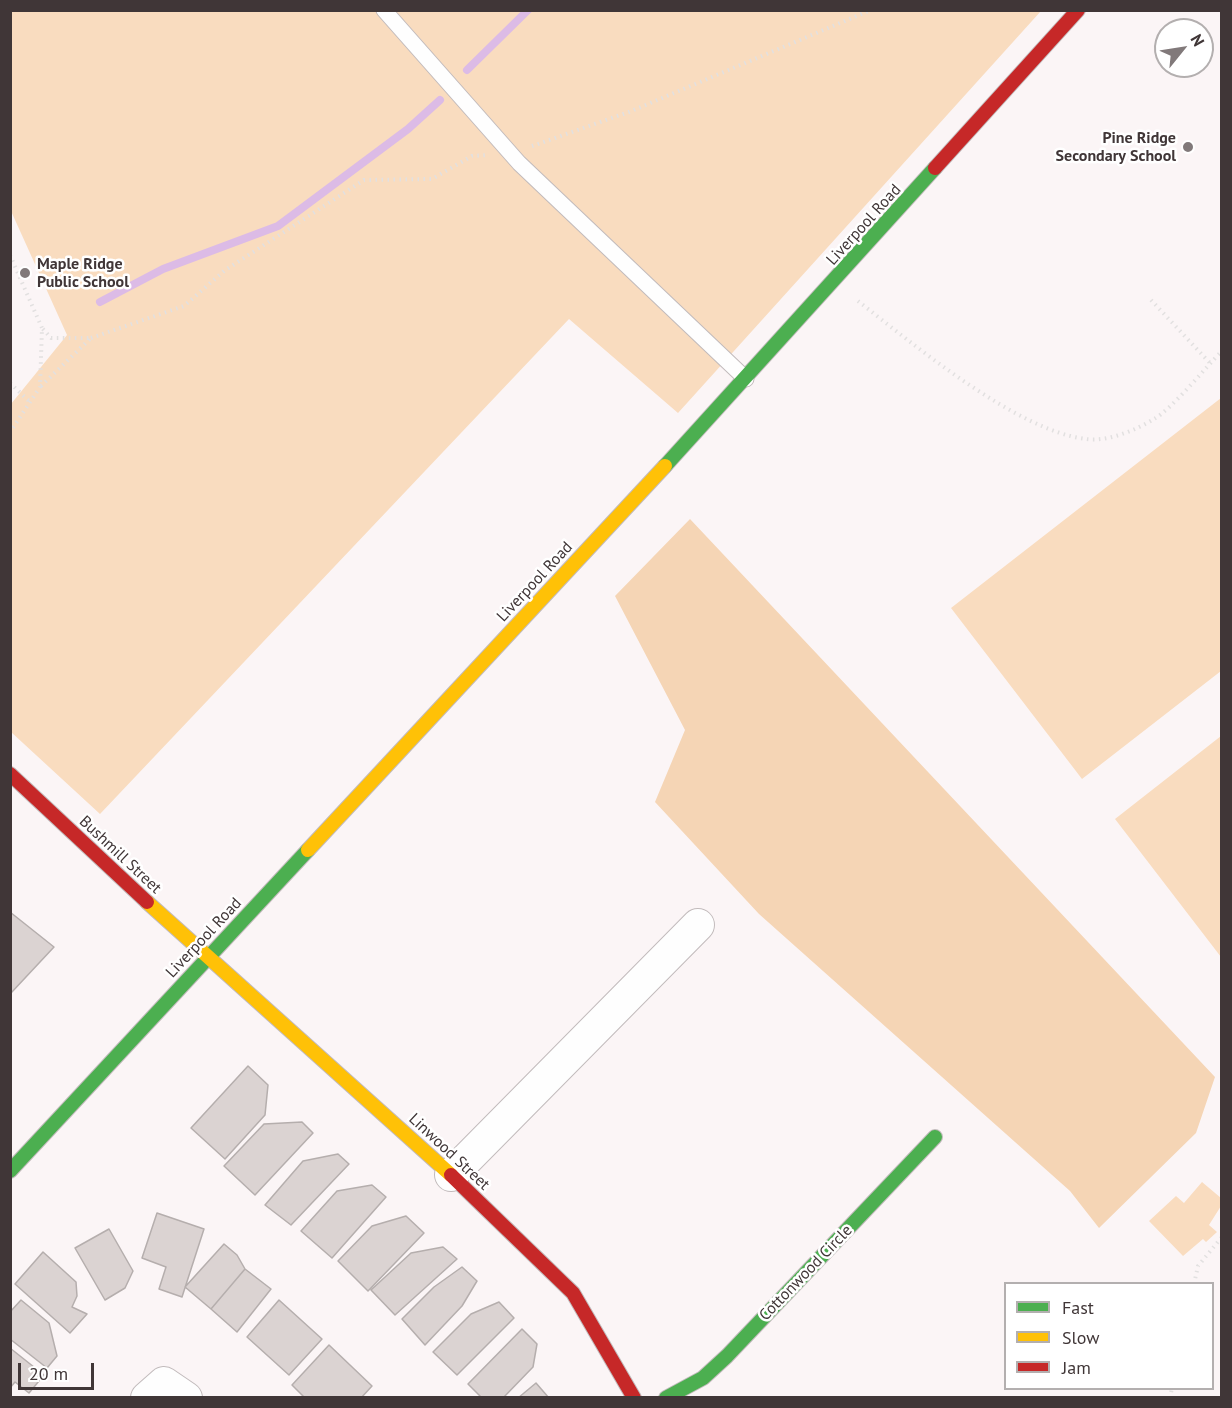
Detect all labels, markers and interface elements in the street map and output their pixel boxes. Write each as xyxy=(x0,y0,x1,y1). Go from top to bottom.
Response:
north arrow xyxy=(1154,18,1214,78)
text: N xyxy=(1187,30,1209,50)
place label: Pine Ridge Secondary School xyxy=(1056,128,1176,166)
marker: Pine Ridge Secondary School xyxy=(1181,140,1195,154)
street label: Liverpool Road xyxy=(823,181,905,269)
place label: Maple Ridge Public School xyxy=(37,254,129,292)
marker: Maple Ridge Public School xyxy=(18,266,32,280)
street label: Liverpool Road xyxy=(493,538,577,626)
street label: Bushmill Street xyxy=(75,812,165,898)
street label: Liverpool Road xyxy=(162,894,246,982)
street label: Linwood Street xyxy=(404,1110,494,1194)
street label: Cottonwood Circle xyxy=(755,1221,857,1325)
legend xyxy=(1004,1282,1214,1390)
text: Fast xyxy=(1062,1296,1094,1319)
text: Slow xyxy=(1062,1326,1100,1349)
scale bar xyxy=(21,1351,98,1389)
text: Jam xyxy=(1062,1356,1091,1379)
text: 20 m xyxy=(29,1362,68,1385)

